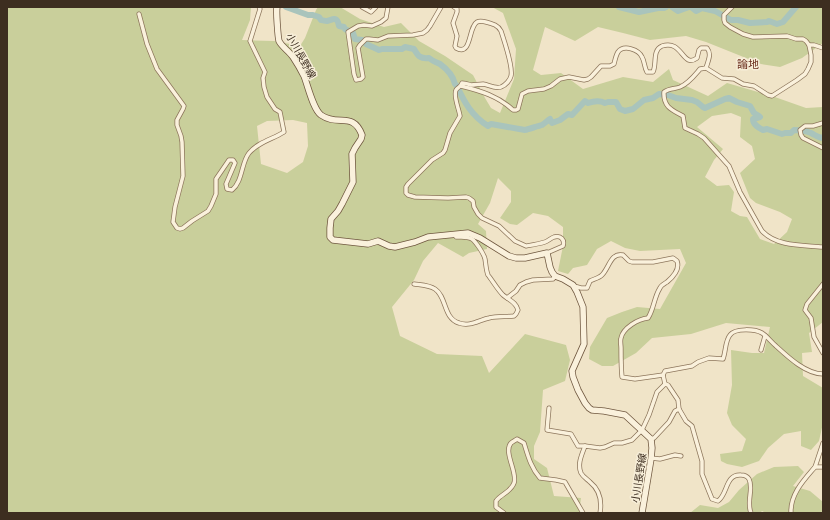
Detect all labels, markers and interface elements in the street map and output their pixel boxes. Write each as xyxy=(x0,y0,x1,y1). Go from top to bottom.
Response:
street label: 小川長野線 xyxy=(283,31,319,81)
district label: 論地 xyxy=(737,57,759,71)
street label: 小川長野線 xyxy=(629,452,649,504)

